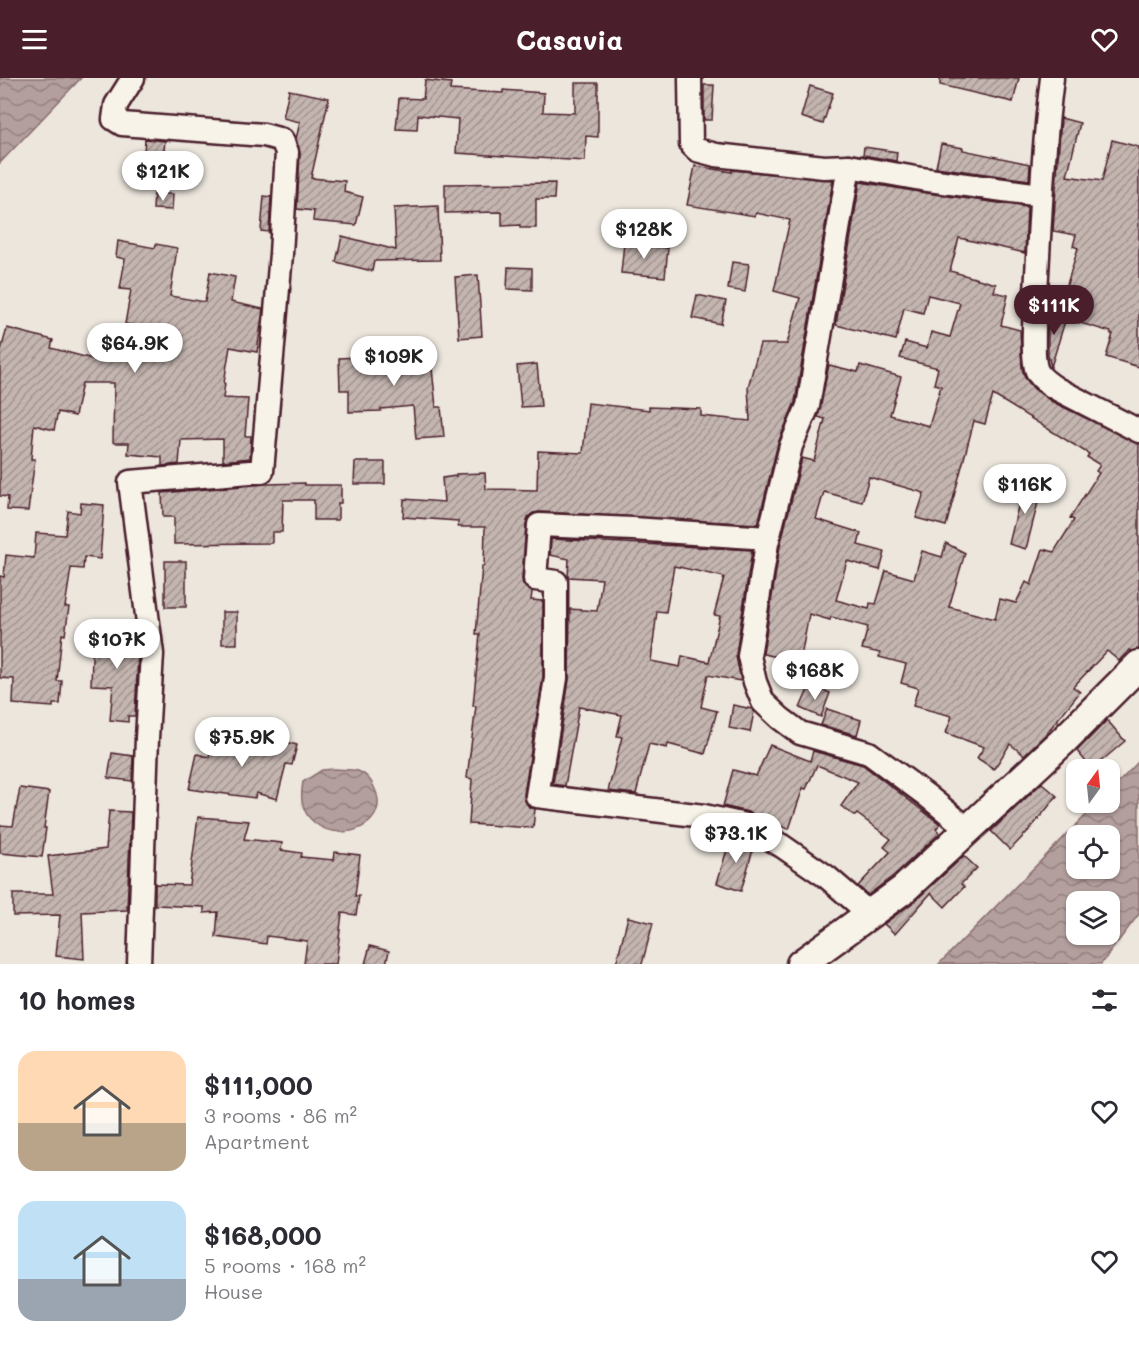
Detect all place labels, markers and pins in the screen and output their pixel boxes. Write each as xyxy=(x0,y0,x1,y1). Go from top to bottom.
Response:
pin: $121K xyxy=(121,151,205,202)
pin: $128K xyxy=(602,209,686,260)
pin: $111K xyxy=(1012,285,1096,336)
pin: $64.9K xyxy=(86,323,184,374)
pin: $109K xyxy=(352,336,436,387)
pin: $116K xyxy=(983,464,1067,515)
pin: $107K xyxy=(75,619,159,670)
pin: $168K xyxy=(773,650,857,701)
pin: $75.9K xyxy=(193,717,291,768)
pin: $73.1K xyxy=(687,813,785,864)

